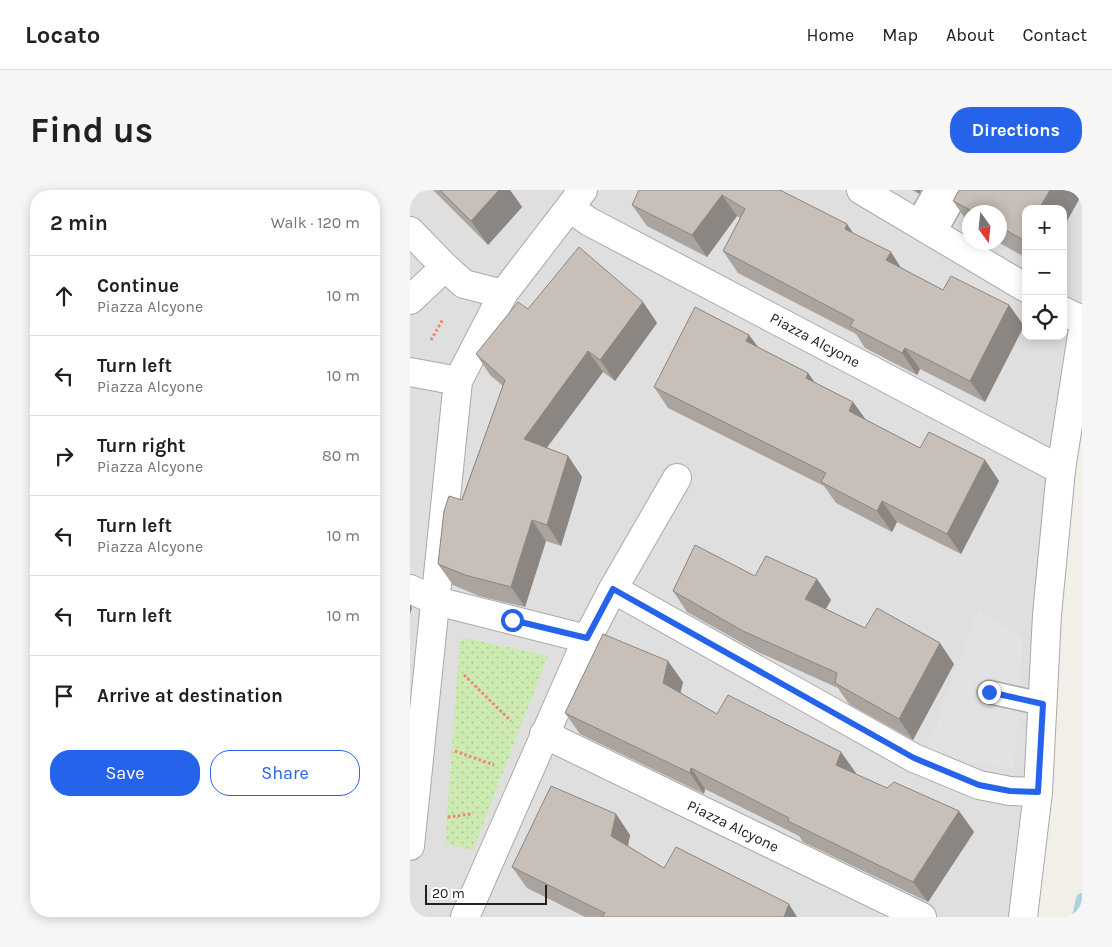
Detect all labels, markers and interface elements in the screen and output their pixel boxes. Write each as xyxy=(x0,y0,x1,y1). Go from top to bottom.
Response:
text: Locato xyxy=(25,21,100,49)
text: Home xyxy=(806,24,854,46)
text: Map xyxy=(882,24,918,46)
text: About xyxy=(946,24,995,46)
text: Contact xyxy=(1023,24,1087,46)
button: Directions xyxy=(950,107,1082,153)
text: Find us xyxy=(30,110,153,151)
north arrow xyxy=(962,205,1007,250)
map controls xyxy=(1022,205,1067,340)
button: + xyxy=(1022,205,1067,250)
text: 2 min xyxy=(50,211,108,235)
text: Walk · 120 m xyxy=(271,213,360,232)
button: − xyxy=(1022,250,1067,295)
text: Continue xyxy=(97,275,179,297)
icon: ahead xyxy=(50,282,78,310)
text: 10 m xyxy=(326,286,360,305)
button: locate xyxy=(1022,295,1067,340)
text: Piazza Alcyone xyxy=(97,297,203,316)
street label: Piazza Alcyone xyxy=(767,309,863,371)
text: Turn left xyxy=(97,355,172,377)
icon: left xyxy=(50,362,78,390)
text: 10 m xyxy=(326,366,360,385)
text: Piazza Alcyone xyxy=(97,377,203,396)
text: Turn right xyxy=(97,435,186,457)
icon: right xyxy=(50,442,78,470)
text: 80 m xyxy=(322,446,360,465)
text: Piazza Alcyone xyxy=(97,457,203,476)
text: Turn left xyxy=(97,515,172,537)
icon: left xyxy=(50,522,78,550)
text: 10 m xyxy=(326,526,360,545)
text: Piazza Alcyone xyxy=(97,537,203,556)
icon: left xyxy=(50,602,78,630)
text: Turn left xyxy=(97,605,172,627)
text: 10 m xyxy=(326,606,360,625)
route start xyxy=(501,609,524,632)
route end xyxy=(978,681,1001,704)
icon: arrive xyxy=(50,682,78,710)
text: Arrive at destination xyxy=(97,685,283,707)
button: Save xyxy=(50,750,200,796)
button: Share xyxy=(210,750,360,796)
street label: Piazza Alcyone xyxy=(684,796,782,856)
scale bar xyxy=(425,882,548,905)
text: 20 m xyxy=(432,885,465,902)

